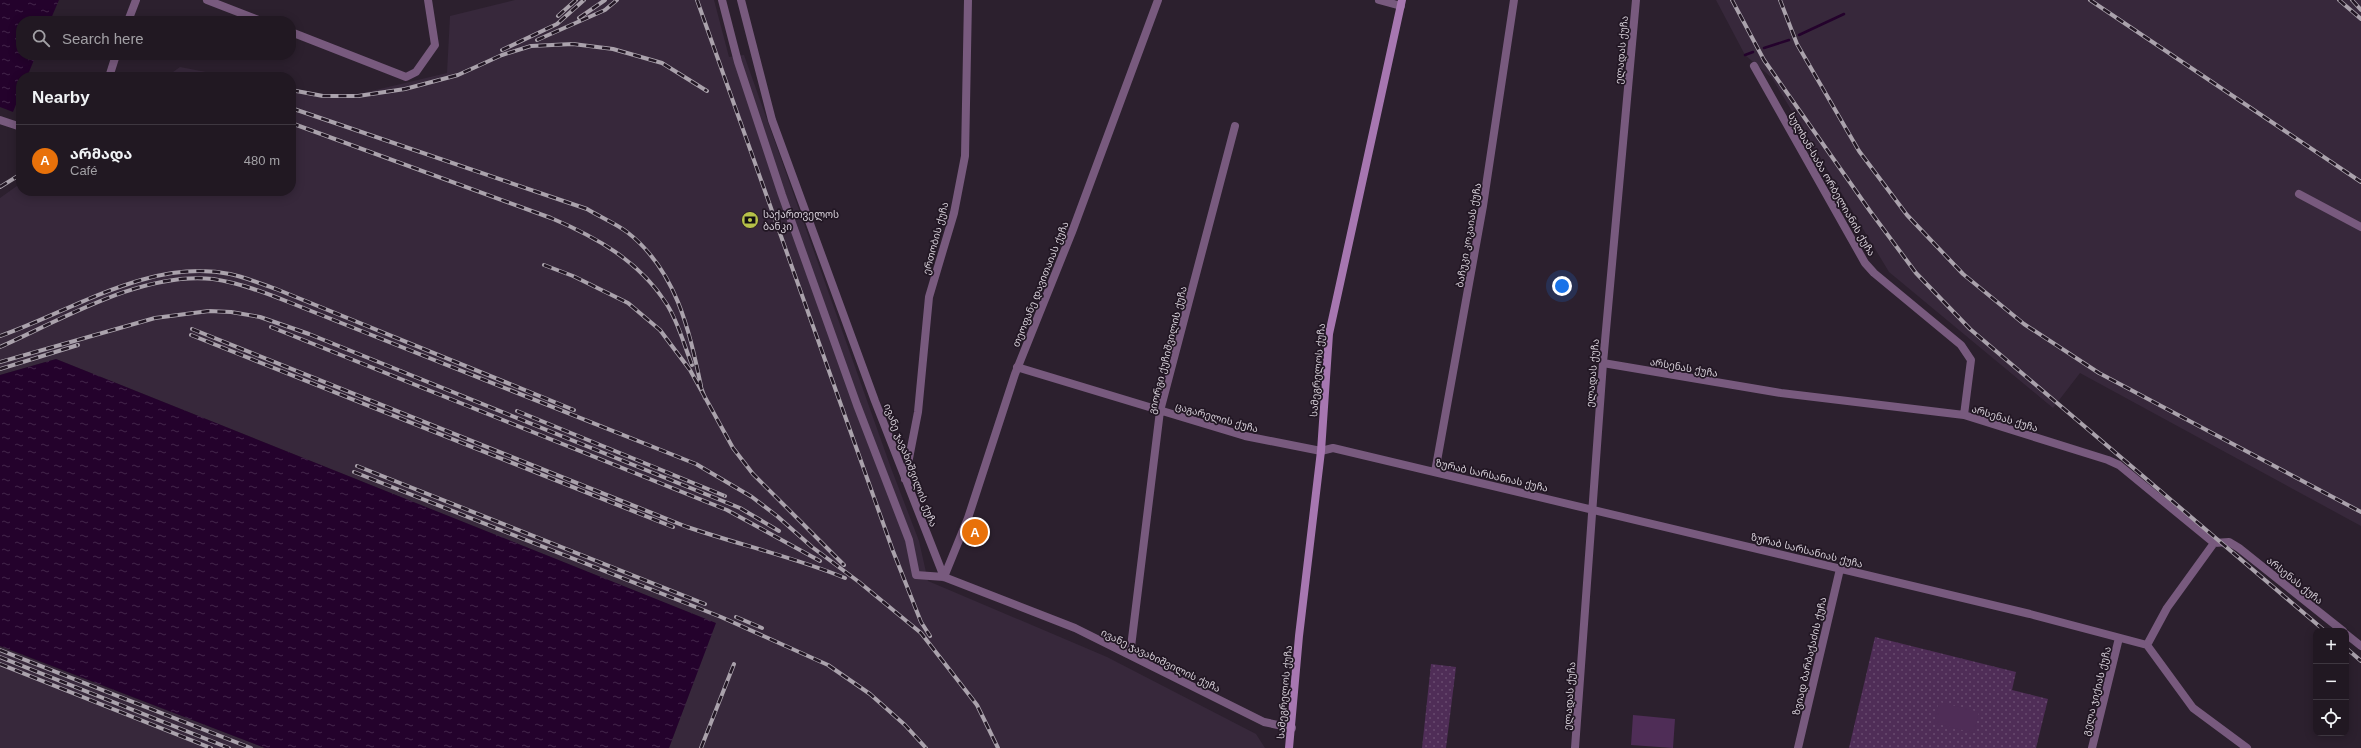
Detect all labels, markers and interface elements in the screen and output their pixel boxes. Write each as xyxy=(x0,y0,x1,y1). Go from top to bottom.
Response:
street label: ელადას ქუჩა xyxy=(1613,15,1631,85)
search box xyxy=(16,16,296,60)
icon: search xyxy=(30,27,52,49)
text: Search here xyxy=(62,30,144,47)
text: Nearby xyxy=(32,88,90,107)
street label: სულხან-საბა ორბელიანის ქუჩა xyxy=(1785,111,1877,258)
text: არმადა xyxy=(70,145,132,162)
text: A xyxy=(40,153,50,168)
text: 480 m xyxy=(244,153,280,168)
text: Café xyxy=(70,163,97,178)
street label: ბაჩუკი კოკაიას ქუჩა xyxy=(1454,182,1484,288)
street label: ერთობის ქუჩა xyxy=(920,201,951,276)
place label: საქართველოს ბანკი xyxy=(763,209,839,233)
bank icon: საქართველოს ბანკი xyxy=(740,210,760,230)
street label: თეოფანე დავითაიას ქუჩა xyxy=(1010,220,1072,349)
your location xyxy=(1552,276,1572,296)
street label: გიორგი ქუჩიშვილის ქუჩა xyxy=(1146,285,1190,415)
street label: სამეგრელოს ქუჩა xyxy=(1308,323,1328,417)
street label: ელადას ქუჩა xyxy=(1584,338,1602,408)
street label: არსენას ქუჩა xyxy=(1649,356,1719,380)
street label: ცაგარელის ქუჩა xyxy=(1174,400,1260,436)
street label: ივანე ჯავახიშვილის ქუჩა xyxy=(881,402,939,529)
street label: არსენას ქუჩა xyxy=(1970,403,2039,435)
street label: ზურაბ სარსანიას ქუჩა xyxy=(1434,457,1549,495)
pin: A xyxy=(962,517,988,547)
street label: ზურაბ სარსანიას ქუჩა xyxy=(1749,531,1864,571)
street label: არსენას ქუჩა xyxy=(2264,554,2325,607)
street label: ზვიად ბარბაქაძის ქუჩა xyxy=(1791,596,1829,716)
street label: ივანე ჯავახიშვილის ქუჩა xyxy=(1099,627,1222,695)
map controls xyxy=(2313,628,2349,736)
button: + xyxy=(2313,628,2349,664)
street label: სამეგრელოს ქუჩა xyxy=(1275,645,1295,739)
street label: გელა ჯიქიას ქუჩა xyxy=(2080,645,2114,737)
street label: ელადას ქუჩა xyxy=(1562,661,1578,731)
button: − xyxy=(2313,664,2349,700)
button: locate xyxy=(2313,700,2349,736)

